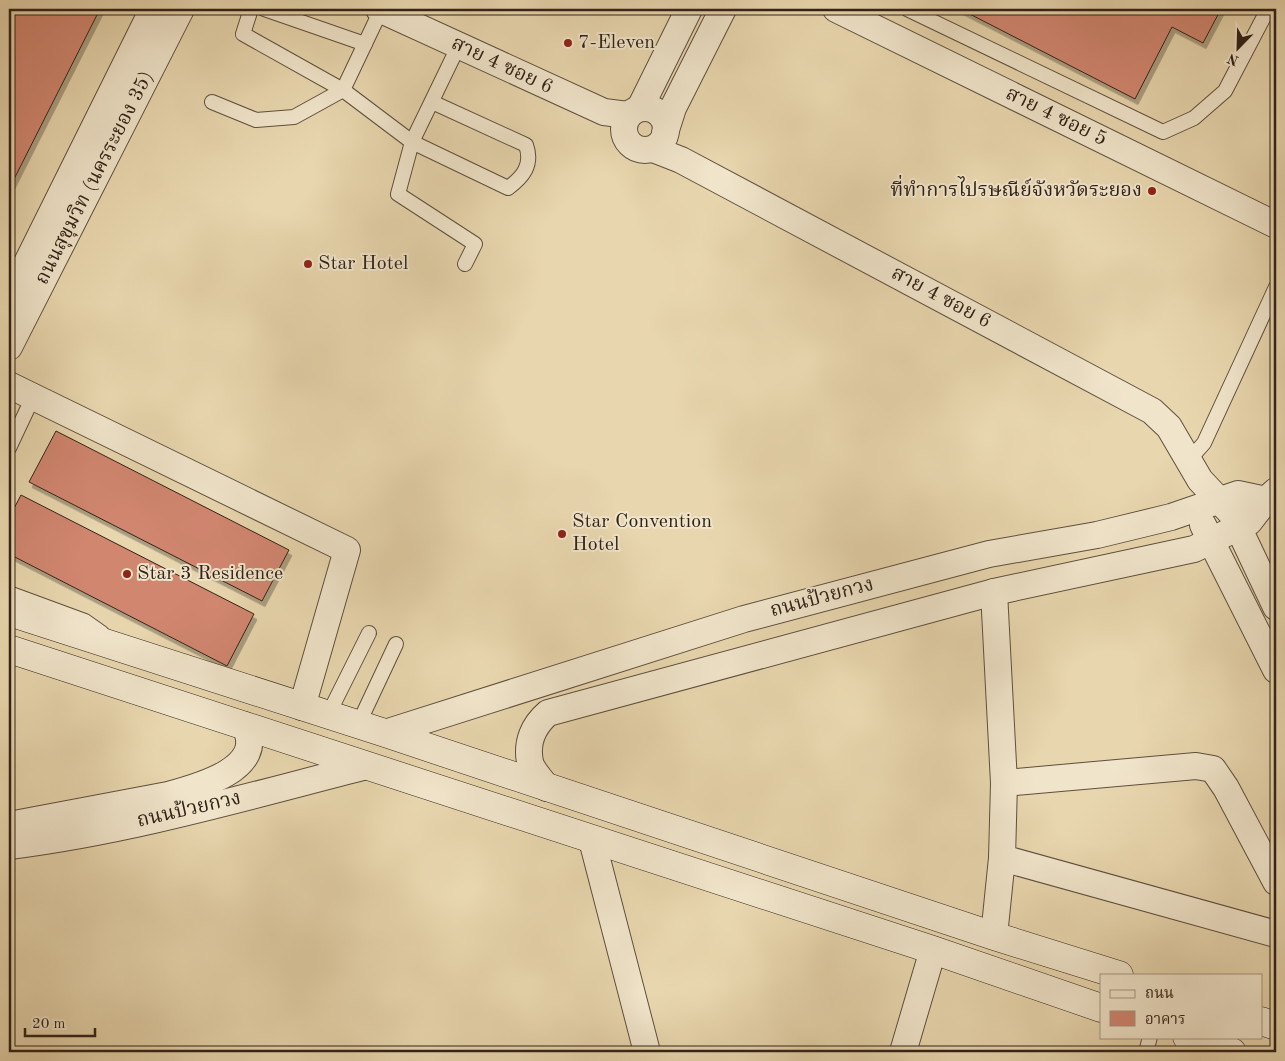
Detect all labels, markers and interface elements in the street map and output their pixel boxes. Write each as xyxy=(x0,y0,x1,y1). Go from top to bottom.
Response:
north arrow xyxy=(1212,22,1262,72)
place label: 7-Eleven xyxy=(578,33,655,53)
street label: สาย 4 ซอย 6 xyxy=(448,34,556,98)
marker: 7-Eleven xyxy=(562,37,574,49)
text: N xyxy=(1225,50,1241,68)
street label: ถนนสุขุมวิท (นครระยอง 35) xyxy=(32,68,159,288)
street label: สาย 4 ซอย 5 xyxy=(1002,84,1110,150)
place label: ที่ทำการไปรษณีย์จังหวัดระยอง xyxy=(890,174,1142,201)
marker: ที่ทำการไปรษณีย์จังหวัดระยอง xyxy=(1146,185,1158,197)
place label: Star Hotel xyxy=(318,254,408,274)
marker: Star Hotel xyxy=(302,258,314,270)
street label: สาย 4 ซอย 6 xyxy=(888,263,994,333)
place label: Star Convention Hotel xyxy=(572,512,712,555)
marker: Star Convention Hotel xyxy=(556,528,568,540)
place label: Star 3 Residence xyxy=(137,564,283,584)
marker: Star 3 Residence xyxy=(121,568,133,580)
street label: ถนนป้วยกวง xyxy=(767,572,876,621)
street label: ถนนป้วยกวง xyxy=(134,785,243,832)
legend xyxy=(1100,974,1262,1038)
text: ถนน xyxy=(1145,987,1174,1002)
scale bar xyxy=(25,1006,95,1038)
text: อาคาร xyxy=(1145,1013,1185,1028)
text: 20 m xyxy=(32,1017,66,1032)

